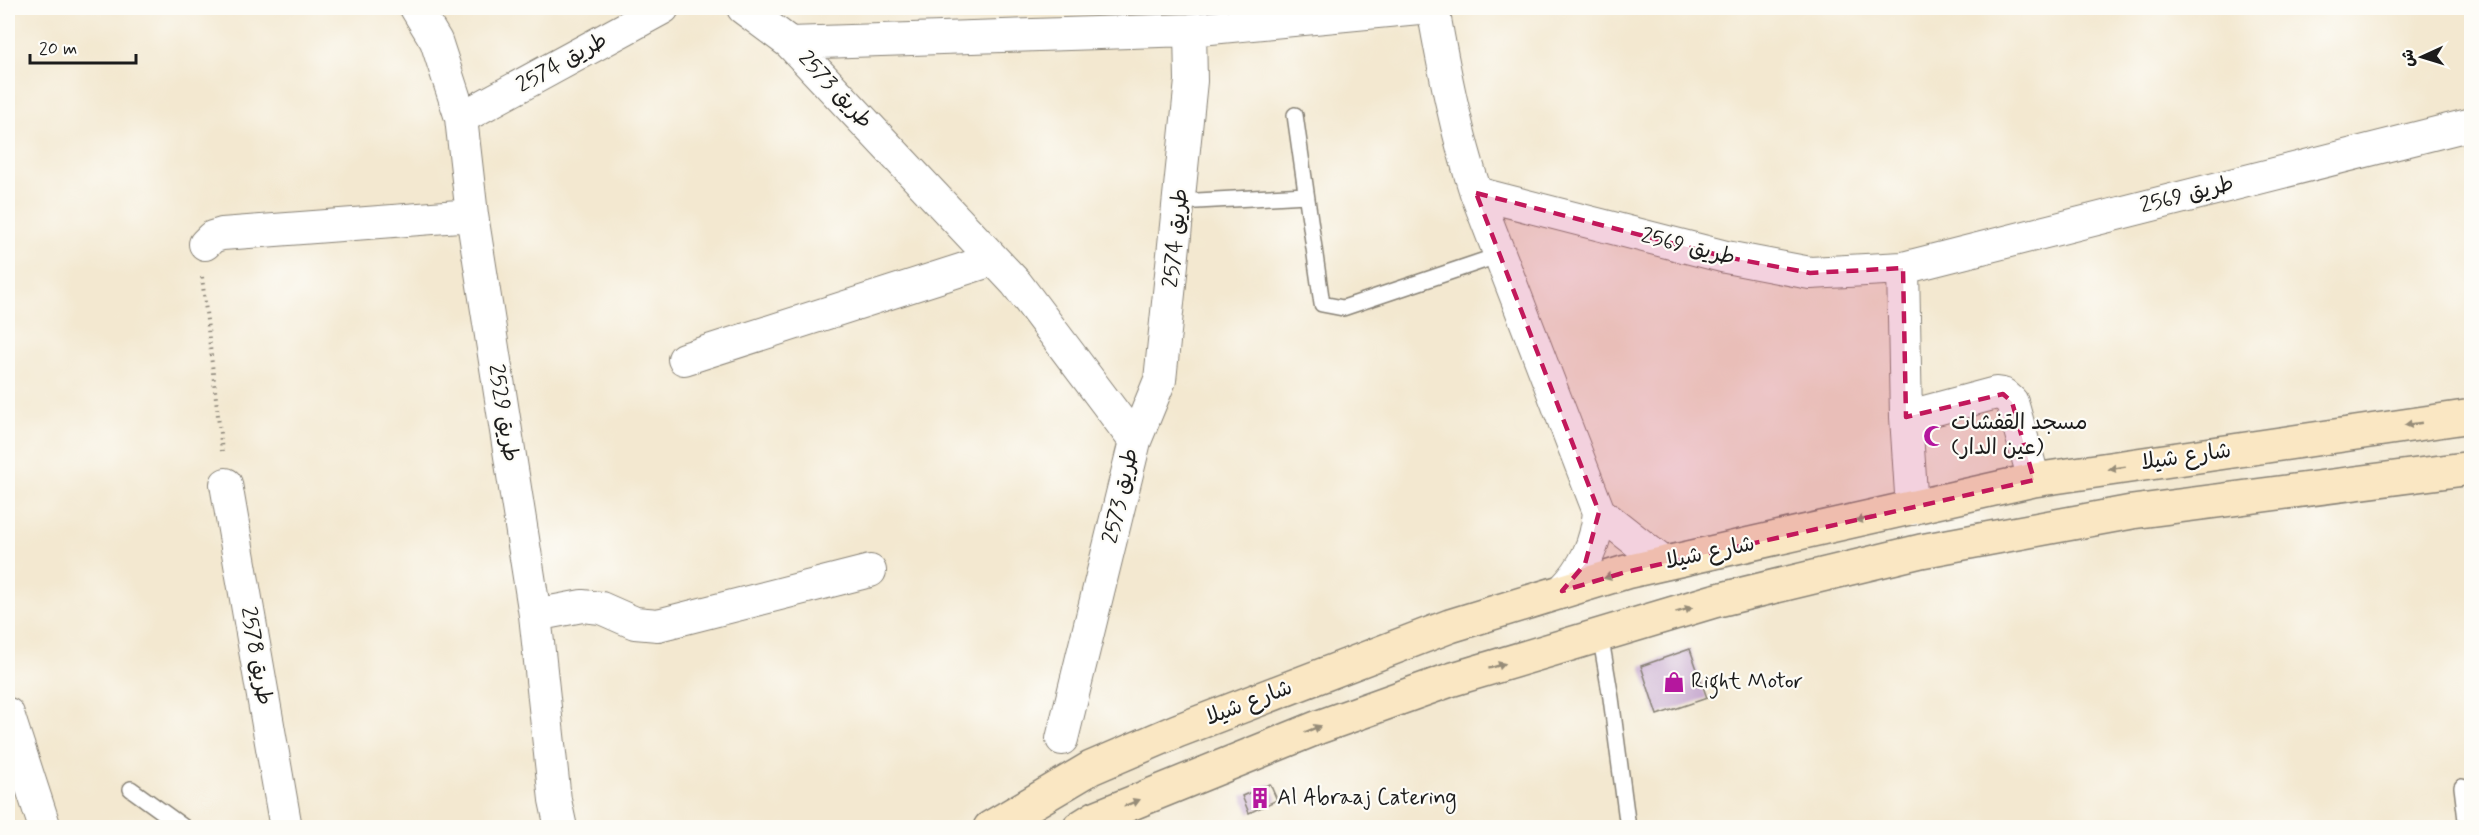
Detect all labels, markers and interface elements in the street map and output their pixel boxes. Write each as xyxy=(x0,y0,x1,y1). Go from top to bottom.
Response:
scale bar xyxy=(30,27,136,65)
street label: طريق 2574 xyxy=(512,27,612,99)
north arrow xyxy=(2392,27,2452,87)
text: 20 m xyxy=(39,37,77,61)
street label: طريق 2573 xyxy=(792,45,878,135)
text: ش xyxy=(2397,48,2420,67)
street label: طريق 2569 xyxy=(2137,170,2237,220)
street label: طريق 2574 xyxy=(1157,187,1195,289)
street label: طريق 2569 xyxy=(1638,222,1738,272)
street label: طريق 2529 xyxy=(481,362,525,464)
place label: مسجد القفشات (عين الدار) xyxy=(1951,409,2088,462)
one-way arrow xyxy=(2404,419,2423,428)
mosque icon: مسجد القفشات (عين الدار) xyxy=(1922,424,1946,448)
street label: شارع شيلا xyxy=(2139,437,2233,477)
street label: طريق 2573 xyxy=(1096,446,1146,546)
one-way arrow xyxy=(2107,463,2126,472)
one-way arrow xyxy=(1855,515,1873,525)
street label: شارع شيلا xyxy=(1663,530,1757,576)
one-way arrow xyxy=(1603,572,1621,581)
street label: طريق 2578 xyxy=(234,605,278,707)
one-way arrow xyxy=(1675,605,1693,614)
one-way arrow xyxy=(1488,660,1506,670)
place label: Right Motor xyxy=(1691,668,1803,699)
shop icon: Right Motor xyxy=(1662,670,1686,694)
street label: شارع شيلا xyxy=(1202,674,1296,732)
one-way arrow xyxy=(1304,724,1322,734)
place label: Al Abraaj Catering xyxy=(1277,784,1457,815)
building icon: Al Abraaj Catering xyxy=(1248,786,1272,810)
one-way arrow xyxy=(1124,798,1142,808)

